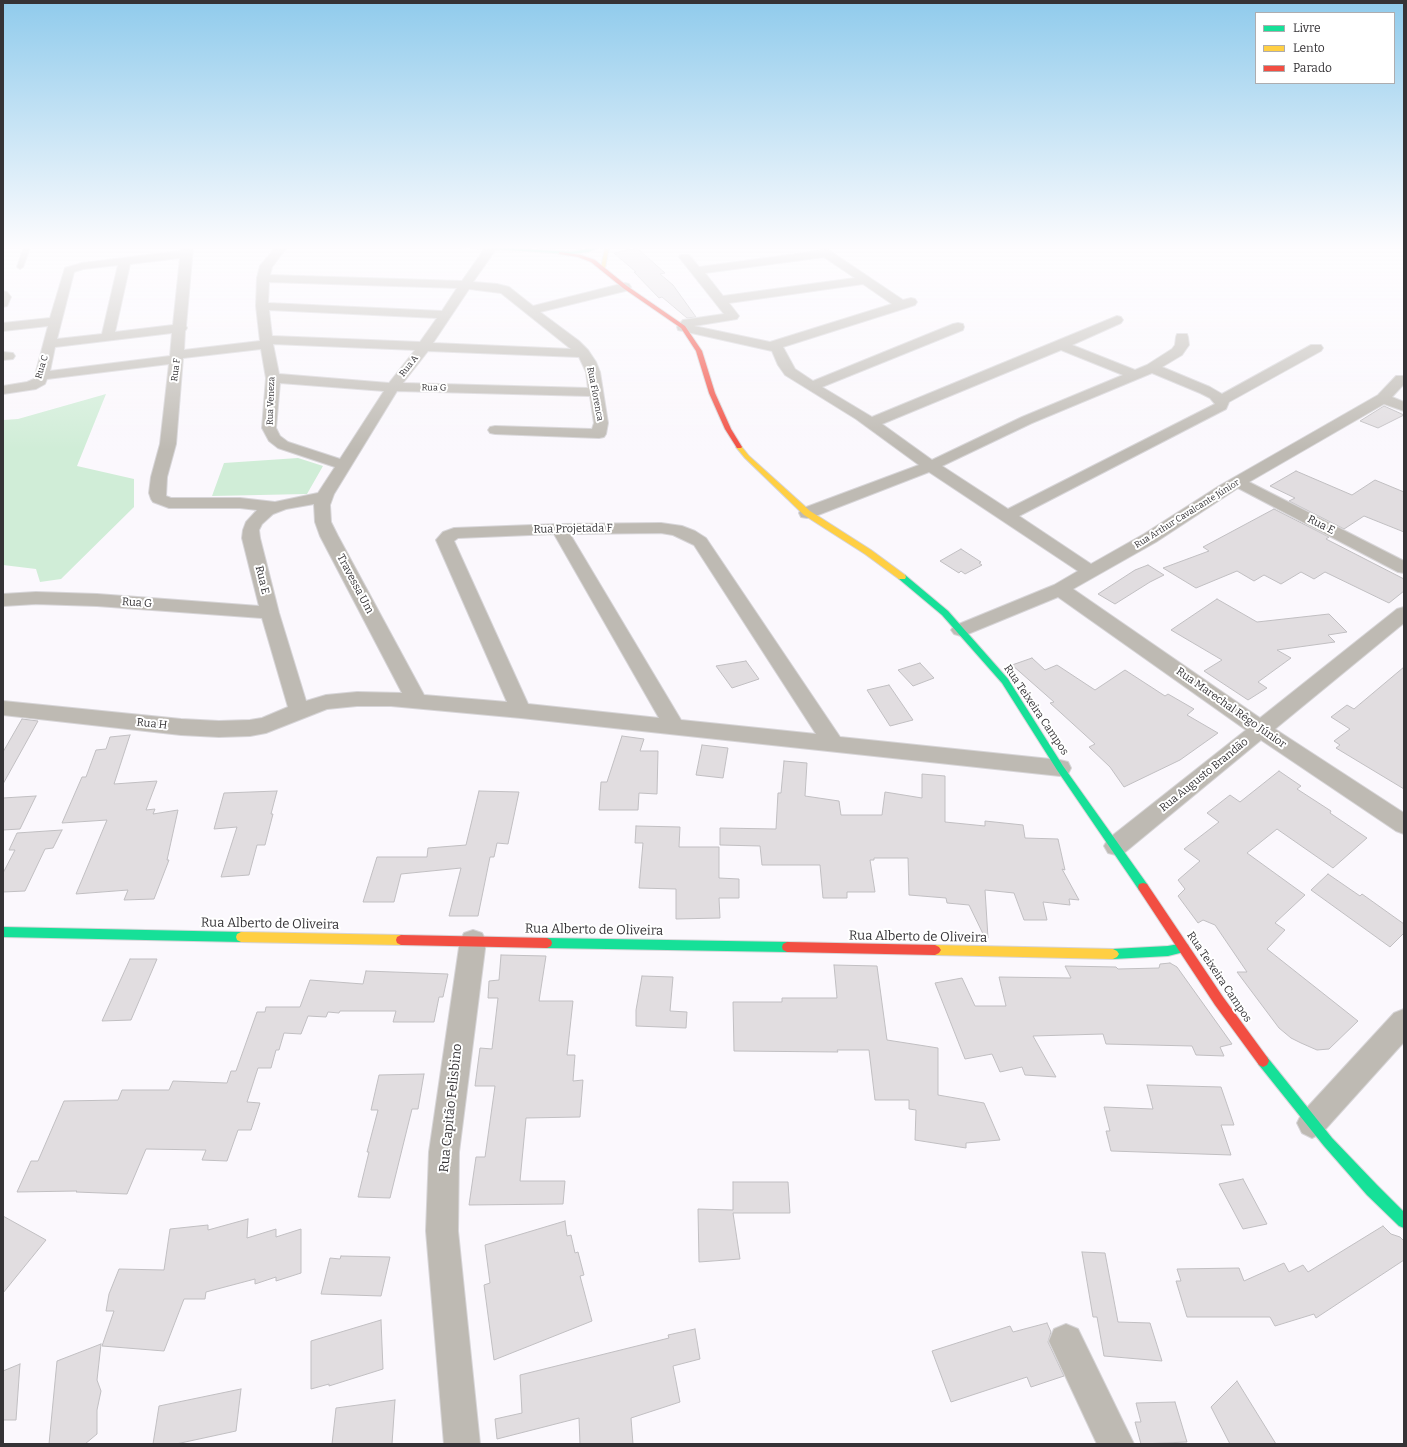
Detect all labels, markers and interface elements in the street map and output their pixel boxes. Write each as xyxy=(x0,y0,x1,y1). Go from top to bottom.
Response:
legend xyxy=(1255,12,1395,84)
text: Livre xyxy=(1293,21,1321,35)
text: Lento xyxy=(1293,41,1325,55)
text: Parado xyxy=(1293,61,1332,75)
street label: Rua A xyxy=(397,353,421,379)
street label: Rua C xyxy=(33,354,51,380)
street label: Rua F xyxy=(169,358,183,382)
street label: Rua Florenca xyxy=(584,366,606,422)
street label: Rua Veneza xyxy=(265,377,277,425)
street label: Rua G xyxy=(422,382,446,394)
street label: Rua Arthur Cavalcante Júnior xyxy=(1133,477,1241,551)
street label: Rua E xyxy=(1305,513,1337,537)
street label: Rua Projetada F xyxy=(533,522,613,536)
street label: Travessa Um xyxy=(334,552,376,616)
street label: Rua E xyxy=(252,564,272,596)
street label: Rua G xyxy=(121,595,153,611)
street label: Rua Teixeira Campos xyxy=(1001,662,1071,758)
street label: Rua Marechal Rêgo Júnior xyxy=(1173,665,1289,751)
street label: Rua H xyxy=(136,716,168,732)
street label: Rua Augusto Brandão xyxy=(1157,735,1251,815)
street label: Rua Alberto de Oliveira xyxy=(201,915,339,933)
street label: Rua Alberto de Oliveira xyxy=(525,921,663,939)
street label: Rua Alberto de Oliveira xyxy=(849,928,987,946)
street label: Rua Teixeira Campos xyxy=(1184,929,1254,1025)
street label: Rua Capitão Felisbino xyxy=(436,1043,466,1173)

